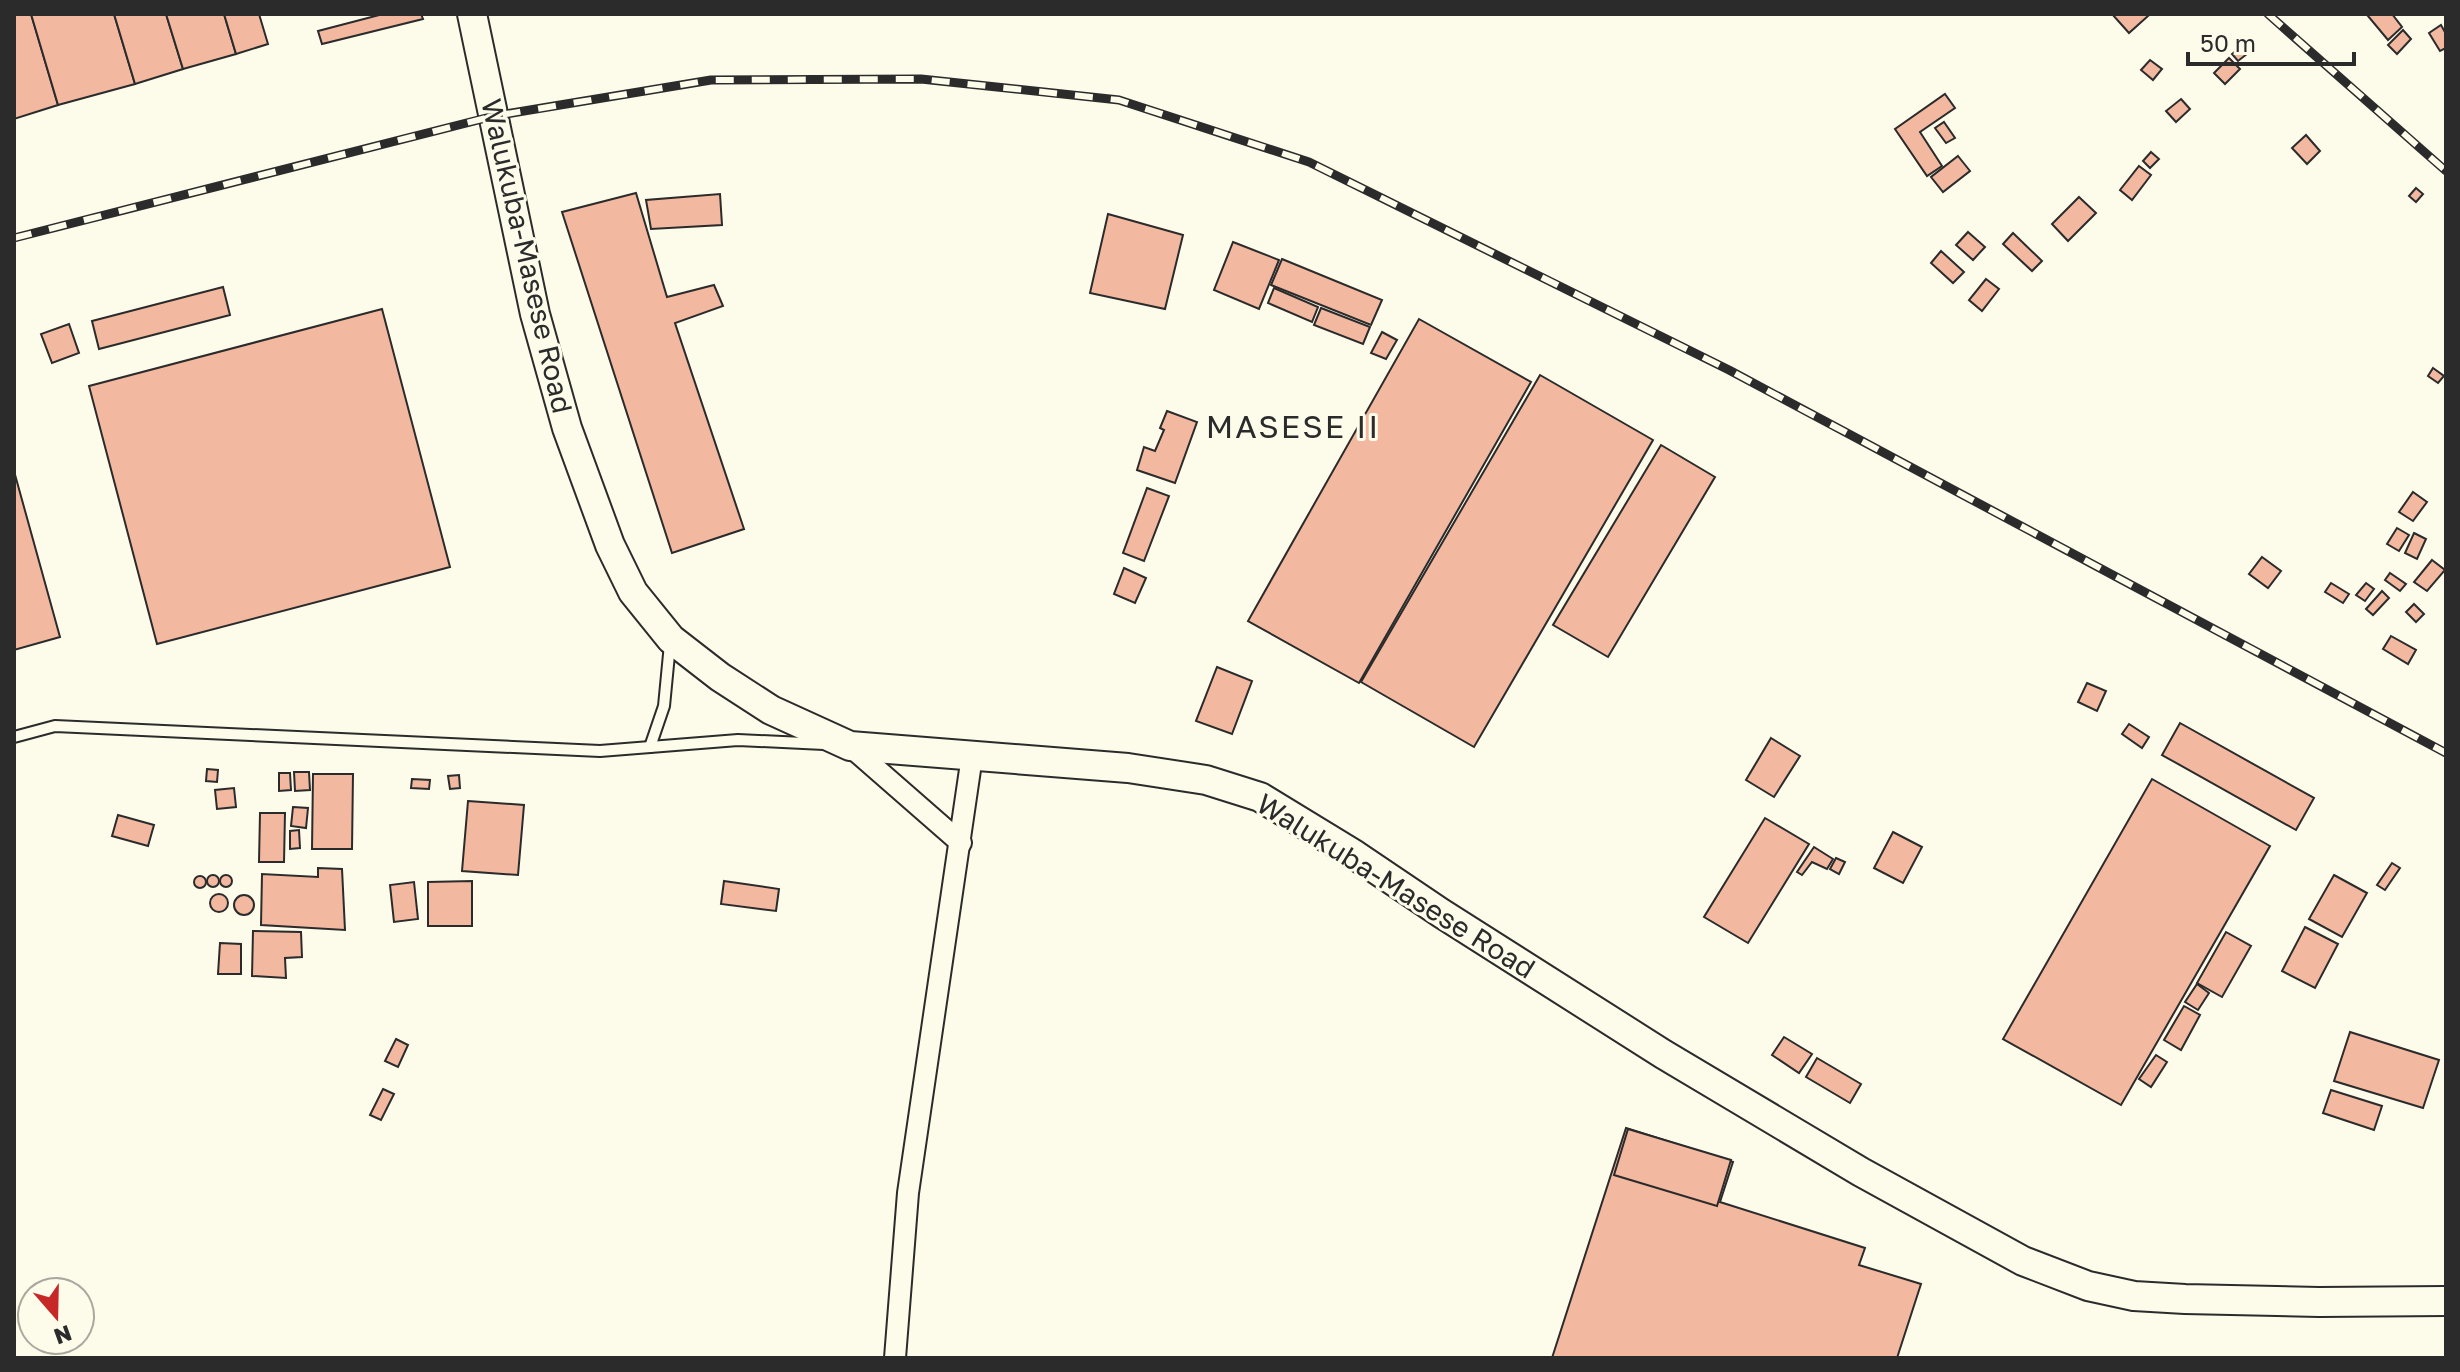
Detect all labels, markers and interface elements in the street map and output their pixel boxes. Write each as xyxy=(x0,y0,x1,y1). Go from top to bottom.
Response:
scale bar xyxy=(2188,16,2354,66)
text: 50 m xyxy=(2200,28,2256,57)
street label: Walukuba-Masese Road xyxy=(475,96,580,416)
district label: MASESE II xyxy=(1206,407,1380,445)
street label: Walukuba-Masese Road xyxy=(1251,786,1541,985)
north arrow xyxy=(16,1276,96,1356)
text: N xyxy=(51,1320,75,1351)

